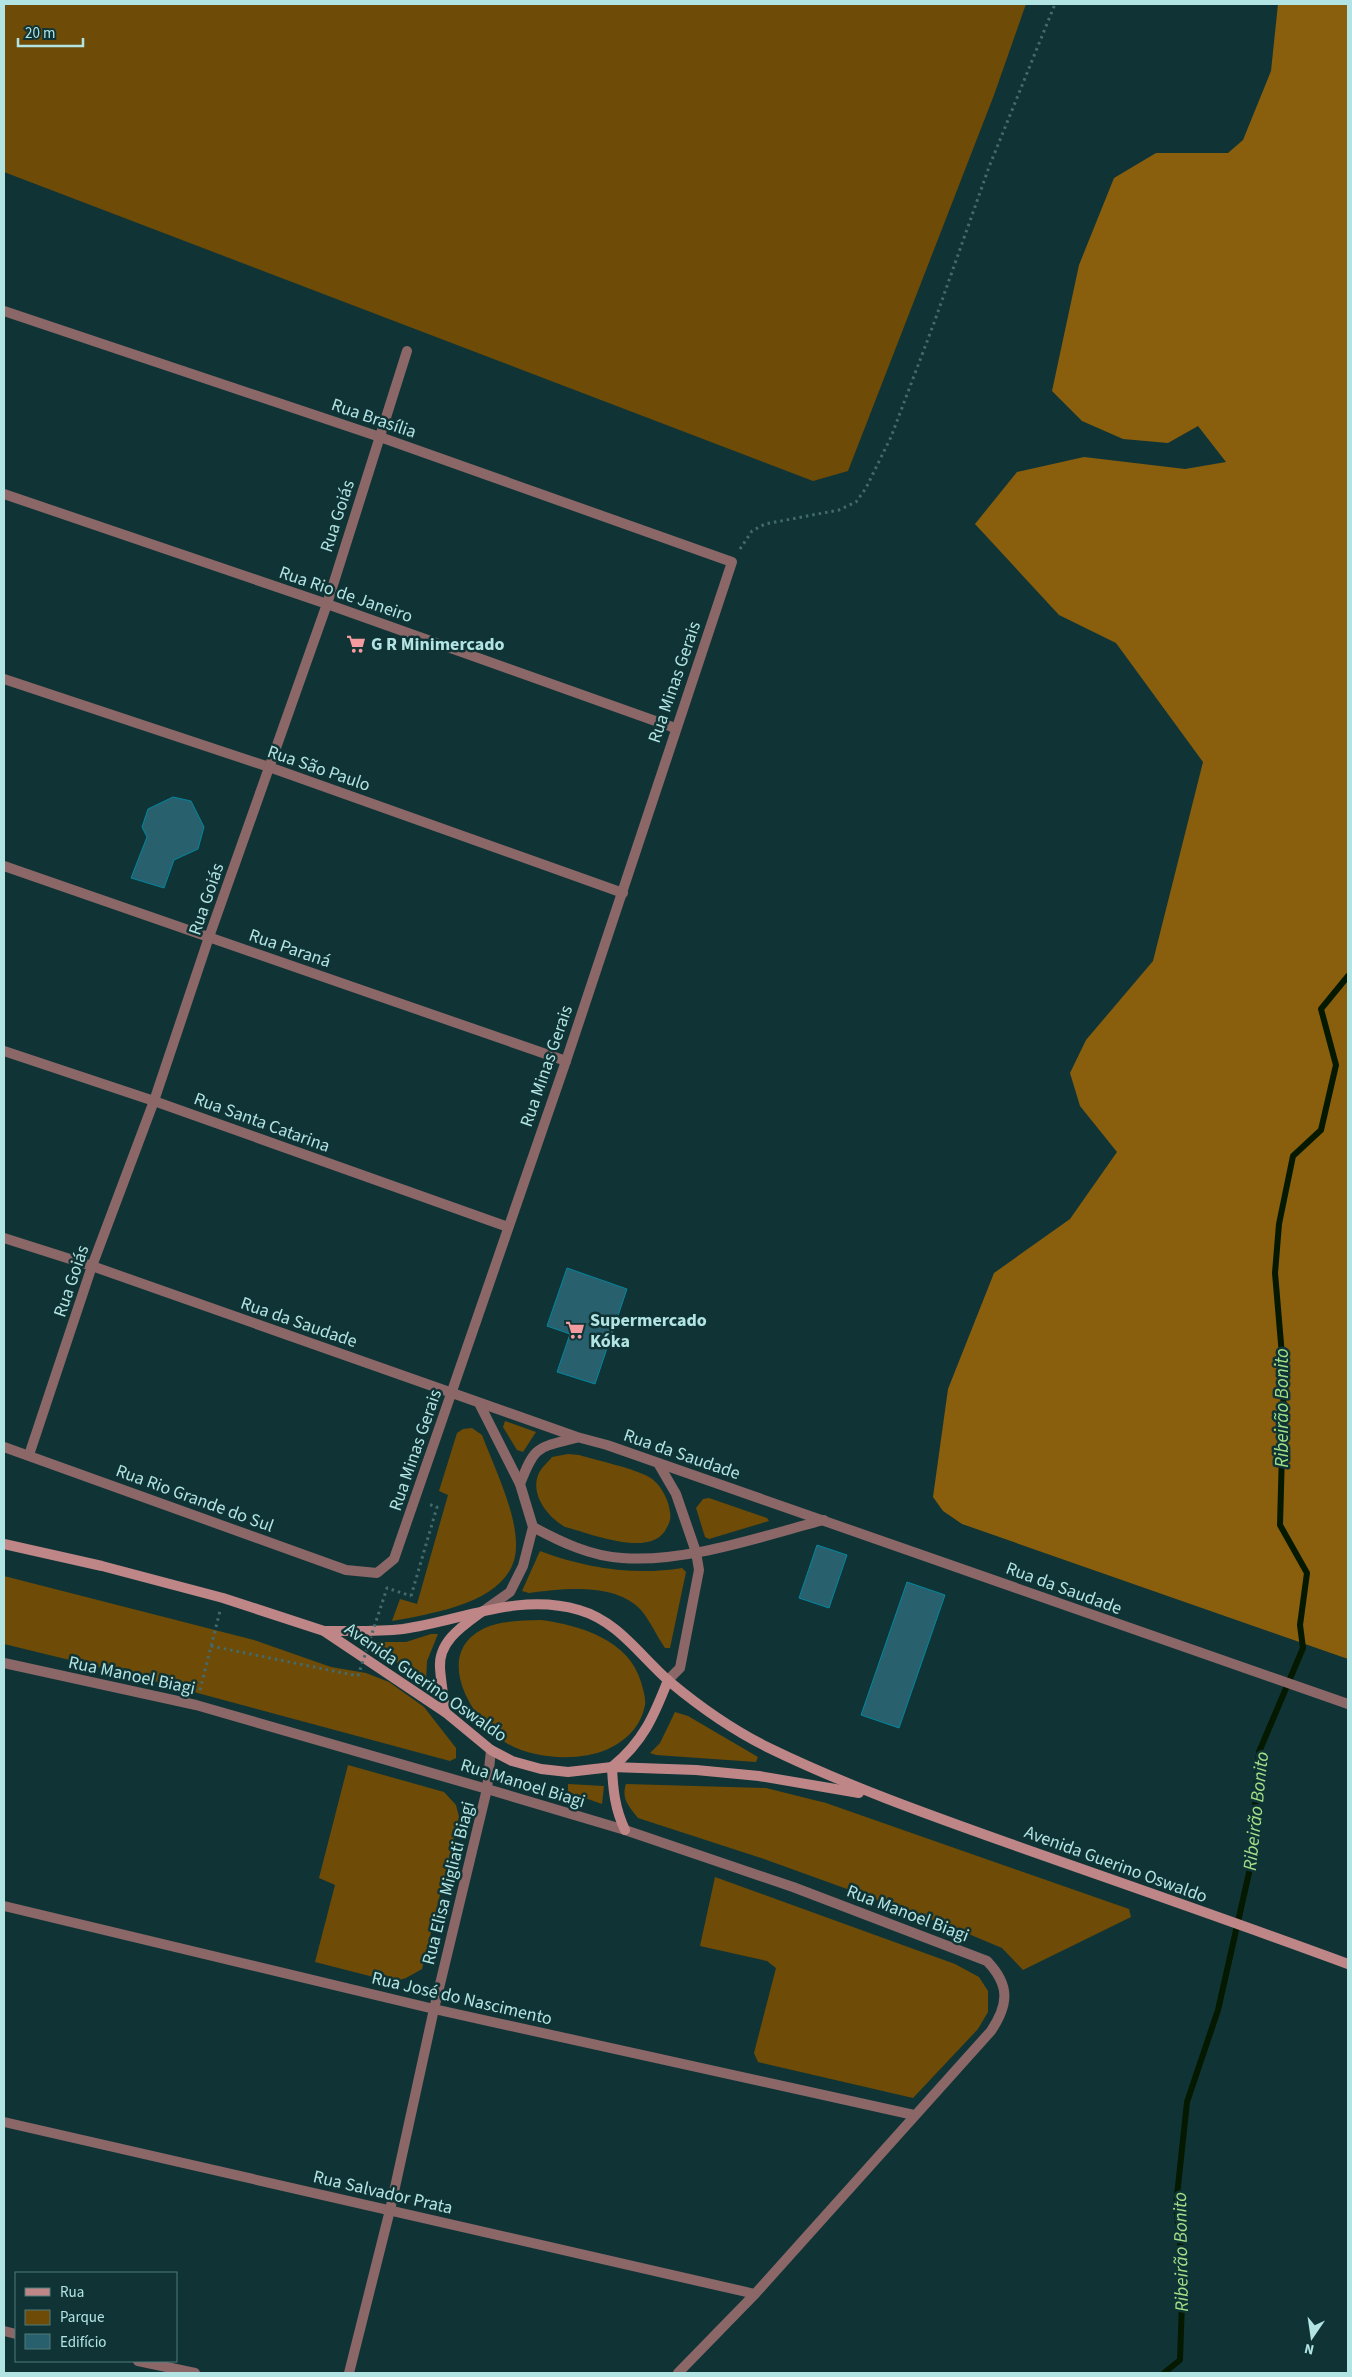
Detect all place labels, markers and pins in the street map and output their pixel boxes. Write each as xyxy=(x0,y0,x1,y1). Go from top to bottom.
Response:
place label: G R Minimercado xyxy=(371,632,504,657)
supermarket icon: G R Minimercado xyxy=(345,633,367,655)
place label: Supermercado Kóka xyxy=(590,1308,707,1354)
supermarket icon: Supermercado Kóka xyxy=(564,1319,586,1341)

